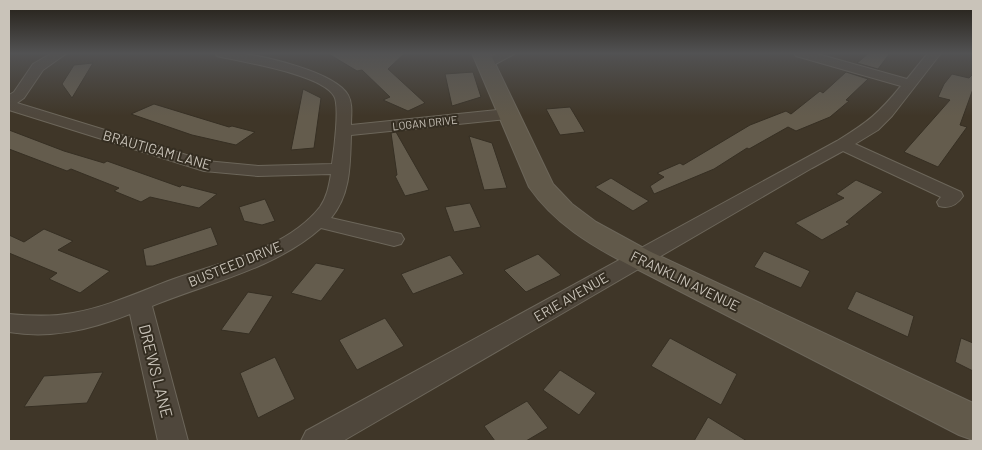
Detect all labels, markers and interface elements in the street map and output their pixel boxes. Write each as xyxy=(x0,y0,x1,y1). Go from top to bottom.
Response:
street label: LOGAN DRIVE xyxy=(392,113,459,132)
street label: BRAUTIGAM LANE xyxy=(101,126,213,173)
street label: BUSTEED DRIVE xyxy=(186,237,284,290)
street label: FRANKLIN AVENUE xyxy=(628,247,742,314)
street label: ERIE AVENUE xyxy=(530,268,611,325)
street label: DREWS LANE xyxy=(136,322,177,420)

